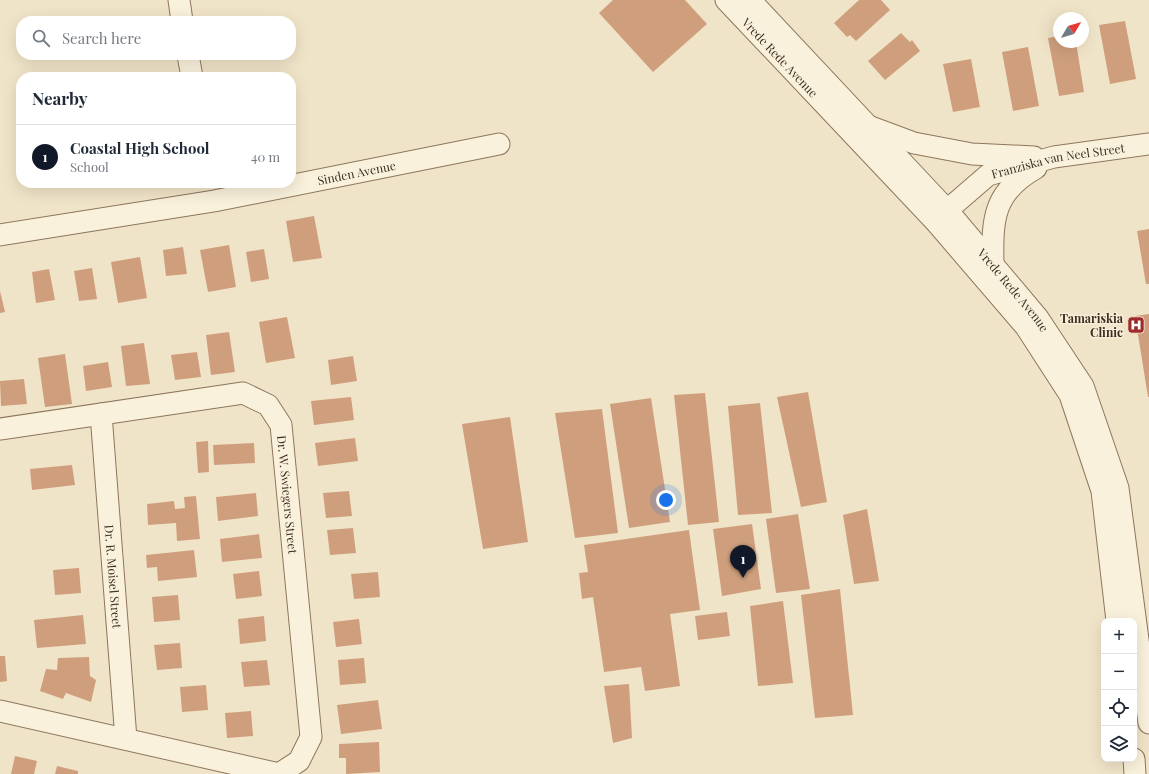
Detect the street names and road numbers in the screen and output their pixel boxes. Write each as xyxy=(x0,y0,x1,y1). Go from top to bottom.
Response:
street label: Vrede Rede Avenue xyxy=(738,14,822,101)
street label: Franziska van Neel Street xyxy=(989,139,1126,182)
street label: Sinden Avenue xyxy=(316,157,397,188)
street label: Vrede Rede Avenue xyxy=(974,244,1053,335)
street label: Dr. W. Swiegers Street xyxy=(274,434,301,555)
street label: Dr. R. Moisel Street xyxy=(102,524,126,630)

